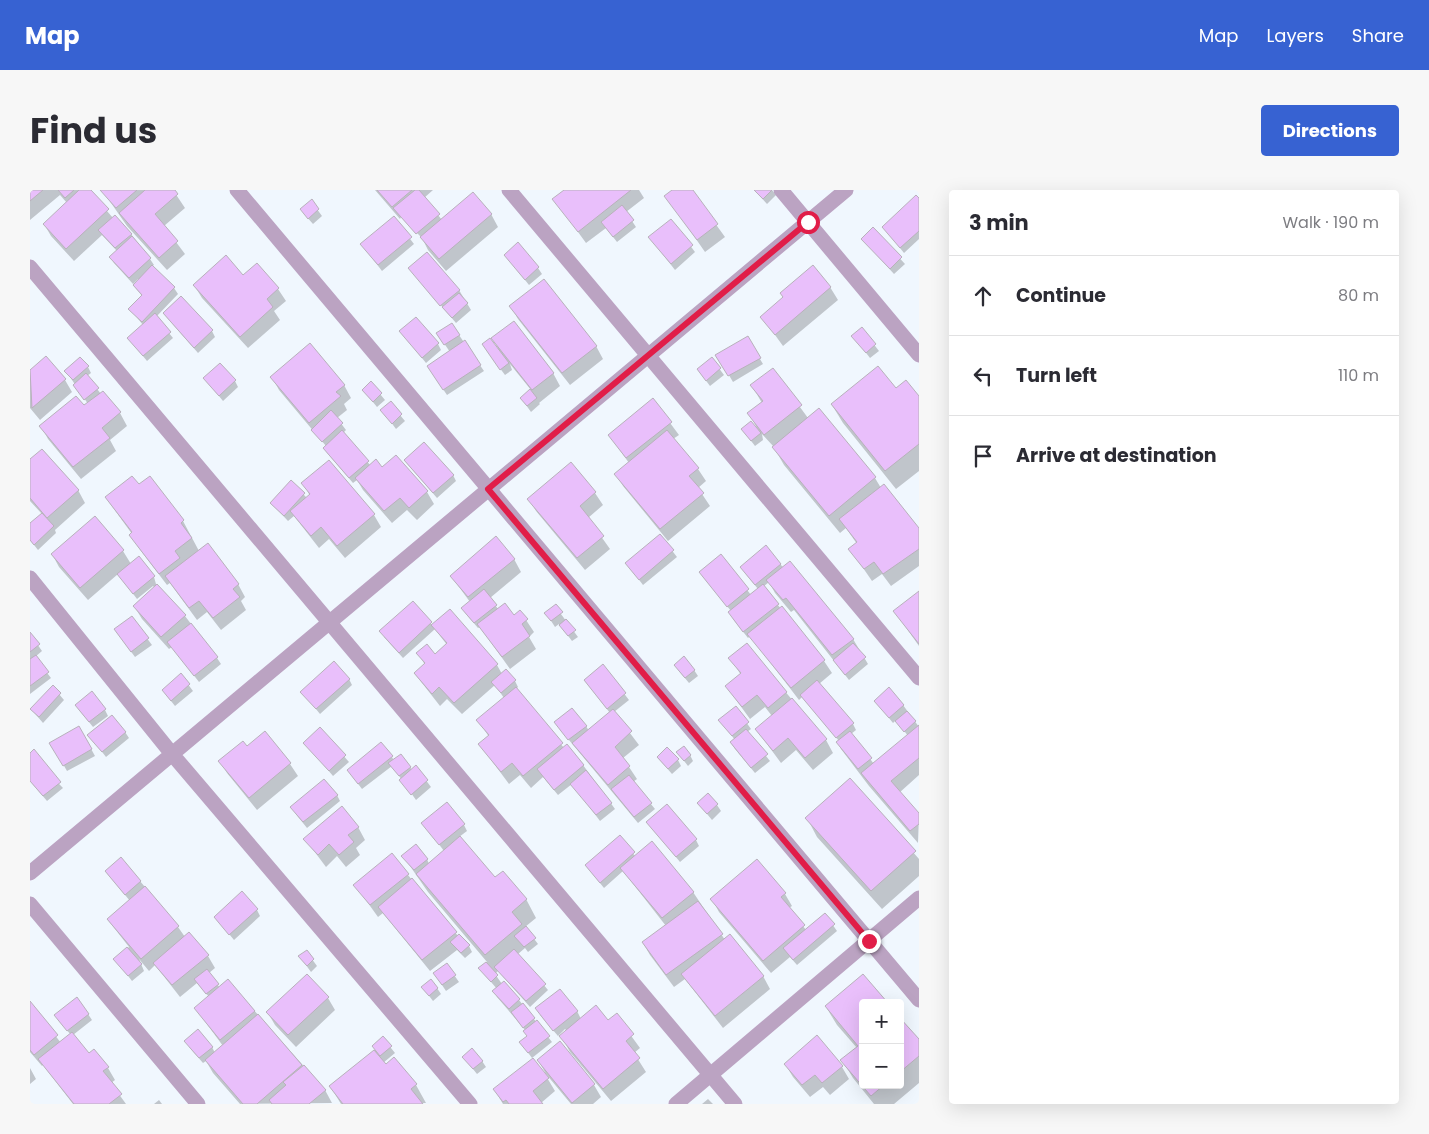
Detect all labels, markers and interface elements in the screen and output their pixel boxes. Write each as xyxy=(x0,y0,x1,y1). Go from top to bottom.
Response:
text: Map xyxy=(25,19,80,52)
text: Map xyxy=(1199,23,1239,48)
text: Layers xyxy=(1267,23,1324,48)
text: Share xyxy=(1352,23,1404,48)
button: Directions xyxy=(1261,105,1399,156)
text: Find us xyxy=(30,106,157,155)
text: 3 min xyxy=(969,208,1029,237)
route start xyxy=(797,211,820,234)
text: Walk · 190 m xyxy=(1282,211,1379,234)
icon: ahead xyxy=(969,282,997,310)
text: Continue xyxy=(1016,282,1106,309)
text: 80 m xyxy=(1338,284,1379,307)
icon: left xyxy=(969,362,997,390)
text: Turn left xyxy=(1016,362,1097,389)
text: 110 m xyxy=(1338,364,1379,387)
icon: arrive xyxy=(969,442,997,470)
text: Arrive at destination xyxy=(1016,442,1217,469)
route end xyxy=(858,930,881,953)
map controls xyxy=(859,999,904,1089)
button: + xyxy=(859,999,904,1044)
button: − xyxy=(859,1044,904,1089)

